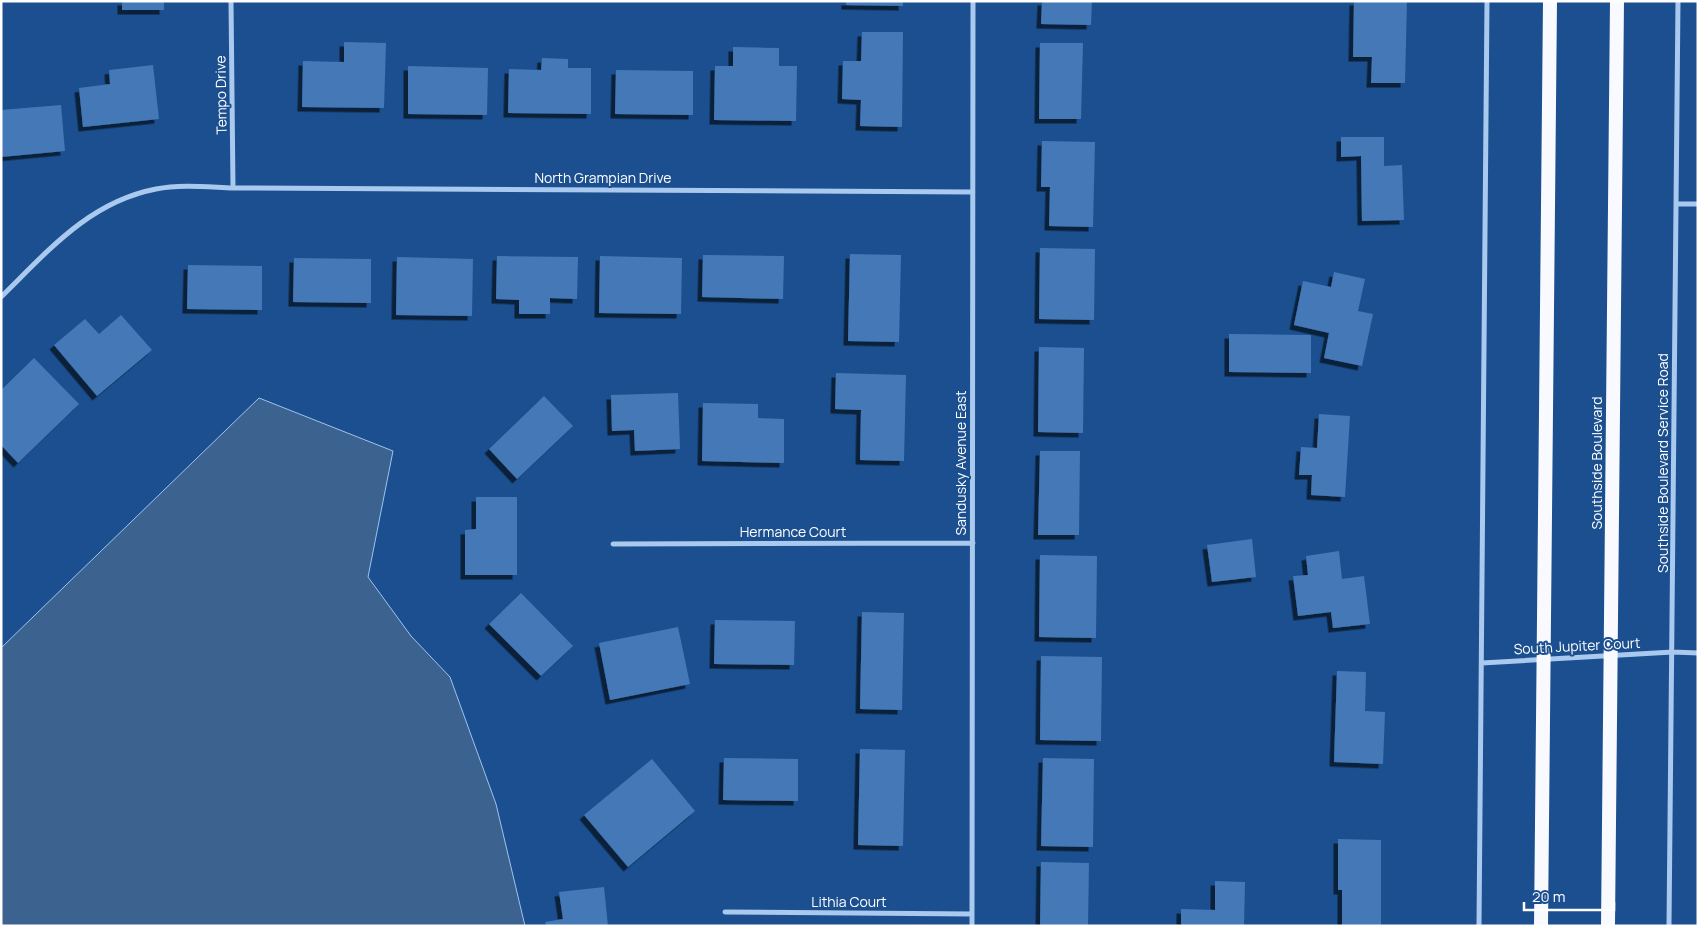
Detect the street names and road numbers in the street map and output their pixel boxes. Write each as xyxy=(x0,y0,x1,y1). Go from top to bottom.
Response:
street label: Tempo Drive xyxy=(210,55,231,135)
street label: North Grampian Drive xyxy=(534,168,672,187)
street label: Southside Boulevard Service Road xyxy=(1653,353,1672,573)
street label: Sandusky Avenue East xyxy=(951,390,970,536)
street label: Southside Boulevard xyxy=(1587,396,1606,530)
street label: Hermance Court xyxy=(740,522,847,541)
street label: South Jupiter Court xyxy=(1513,633,1641,658)
street label: Lithia Court xyxy=(811,892,887,911)

